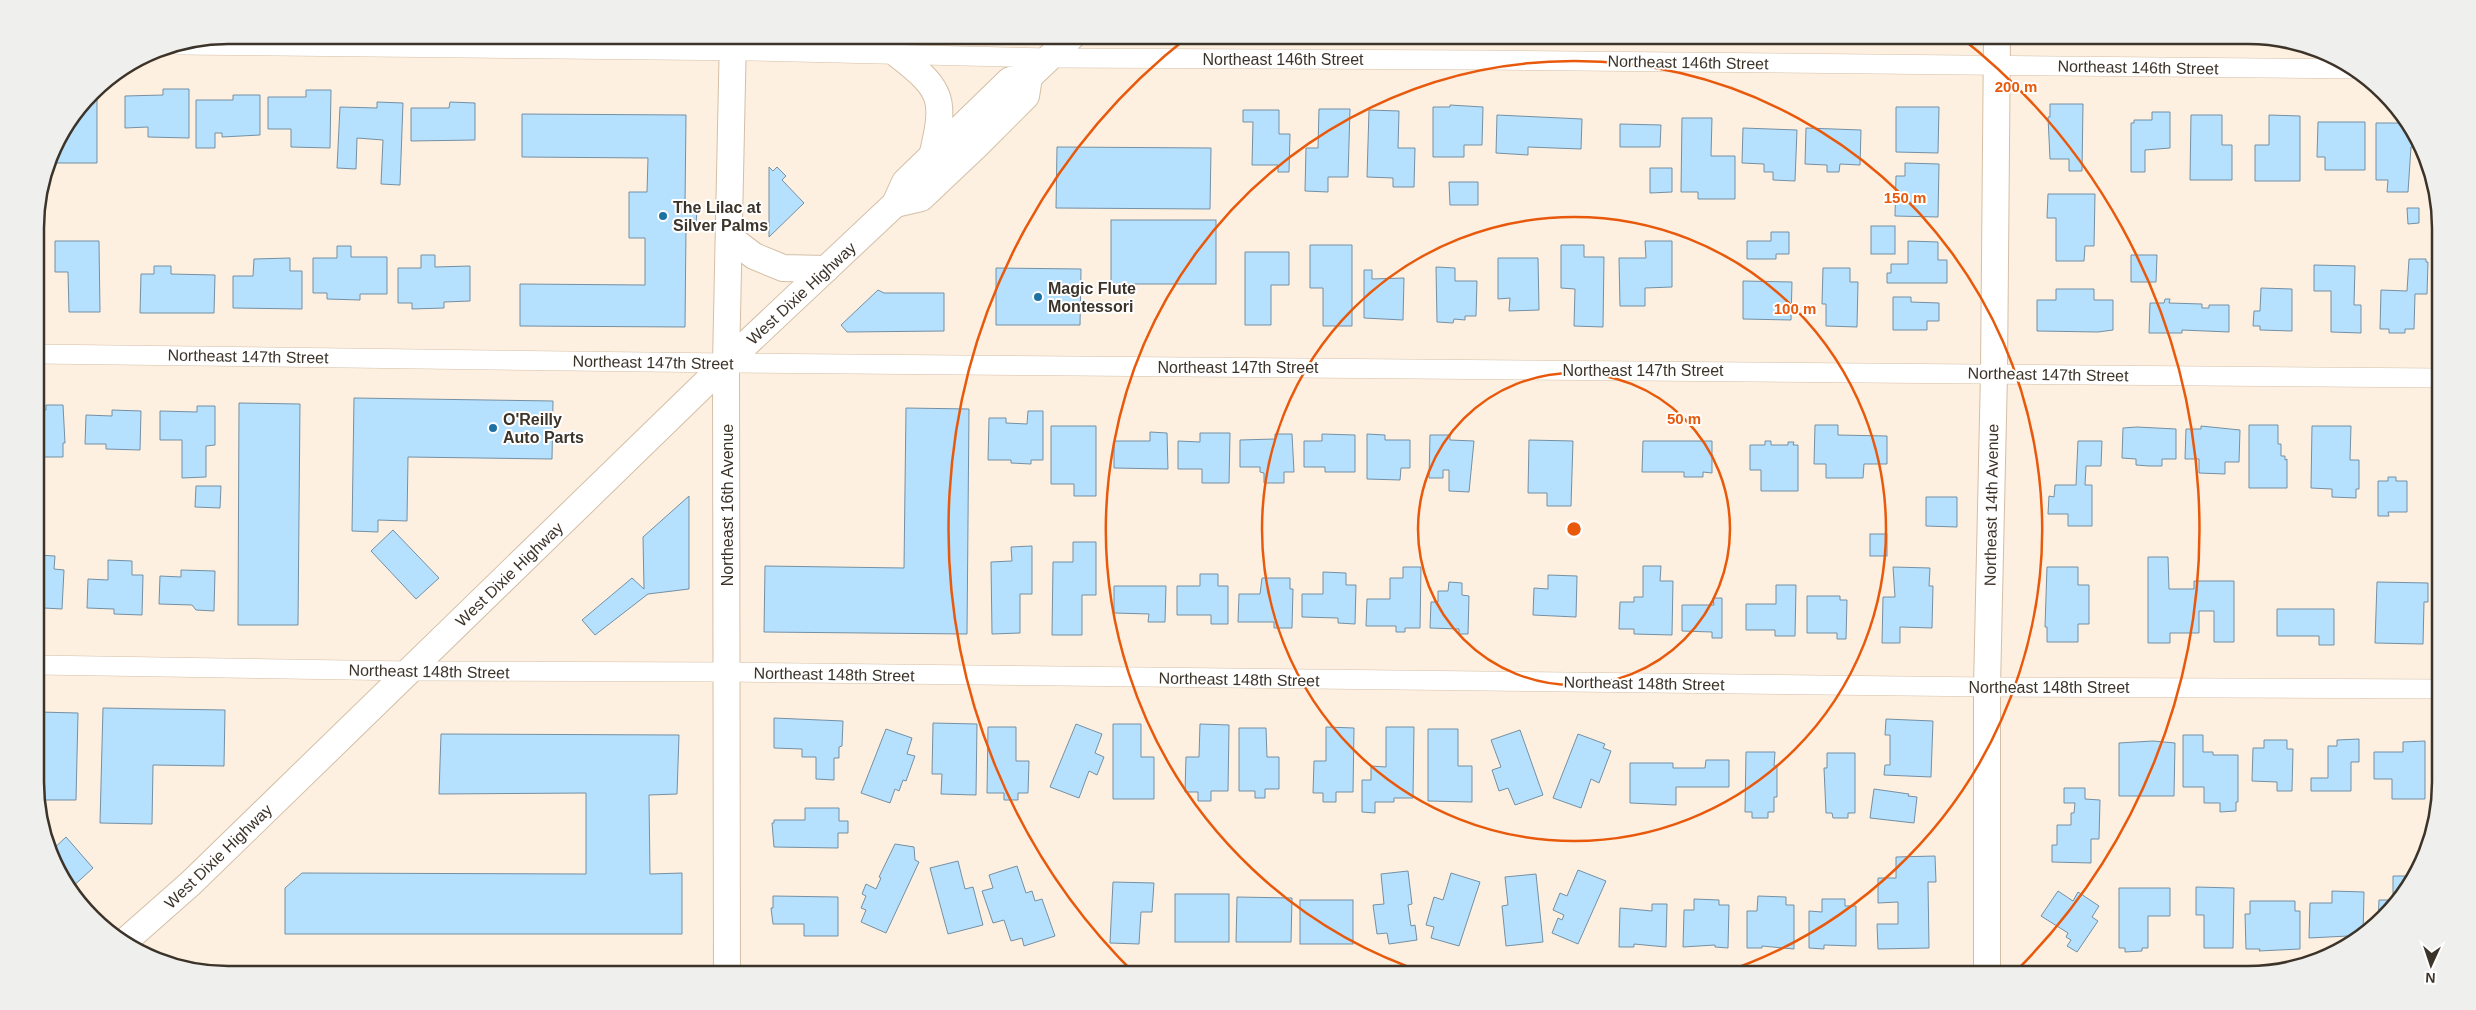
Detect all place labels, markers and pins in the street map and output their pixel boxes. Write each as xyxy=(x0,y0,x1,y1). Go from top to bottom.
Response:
place label: The Lilac at Silver Palms xyxy=(673,199,768,234)
marker: The Lilac at Silver Palms xyxy=(657,210,669,222)
place label: Magic Flute Montessori xyxy=(1048,280,1136,315)
marker: Magic Flute Montessori xyxy=(1032,291,1044,303)
place label: O'Reilly Auto Parts xyxy=(503,411,584,446)
marker: O'Reilly Auto Parts xyxy=(487,422,499,434)
centre of rings xyxy=(1565,520,1583,538)

